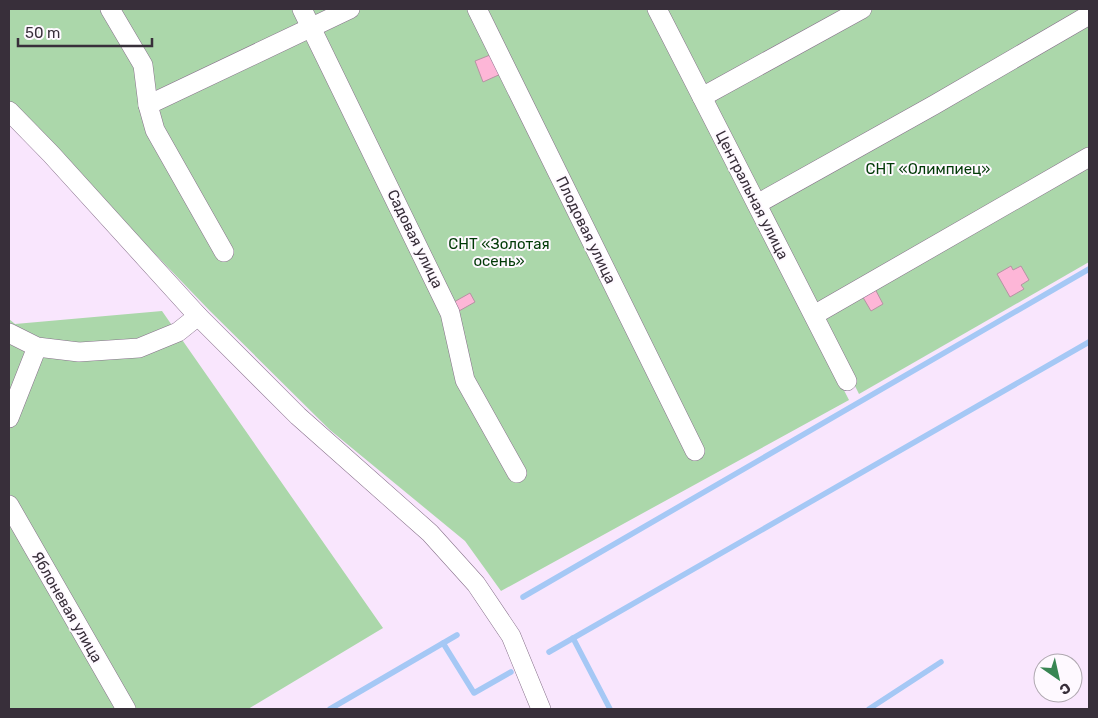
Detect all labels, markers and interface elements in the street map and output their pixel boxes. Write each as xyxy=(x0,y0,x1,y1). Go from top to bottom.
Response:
scale bar xyxy=(18,15,151,47)
text: 50 m xyxy=(25,24,60,42)
street label: Центральная улица xyxy=(712,128,792,262)
park label: СНТ «Олимпиец» xyxy=(866,160,991,178)
street label: Плодовая улица xyxy=(552,173,620,287)
street label: Садовая улица xyxy=(383,187,447,291)
park label: СНТ «Золотая осень» xyxy=(448,235,550,270)
street label: Яблоневая улица xyxy=(28,548,106,666)
north arrow xyxy=(1033,653,1083,703)
text: С xyxy=(1056,679,1074,698)

